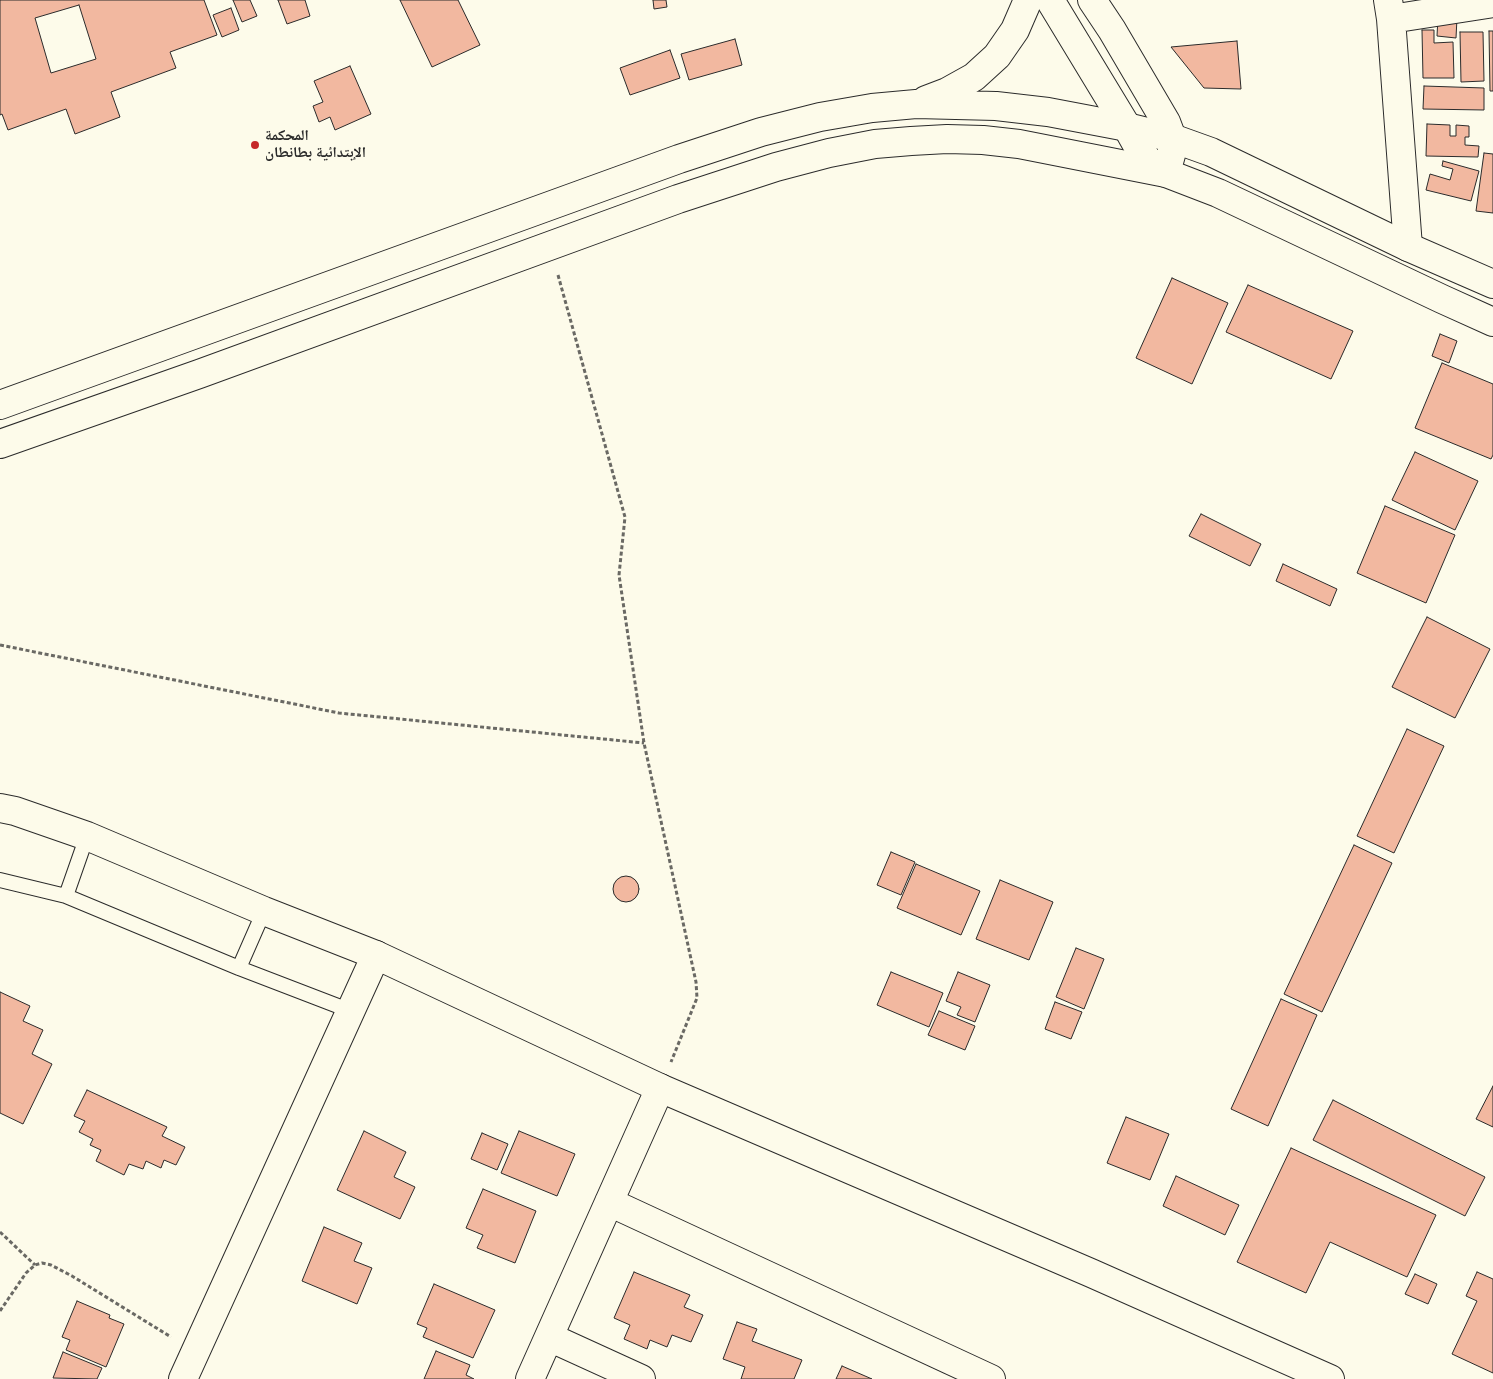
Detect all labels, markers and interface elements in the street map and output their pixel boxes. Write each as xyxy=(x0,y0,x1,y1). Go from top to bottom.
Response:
place label: المحكمة الإبتدائية بطانطان xyxy=(265,127,366,162)
marker: المحكمة الإبتدائية بطانطان xyxy=(249,139,261,151)

